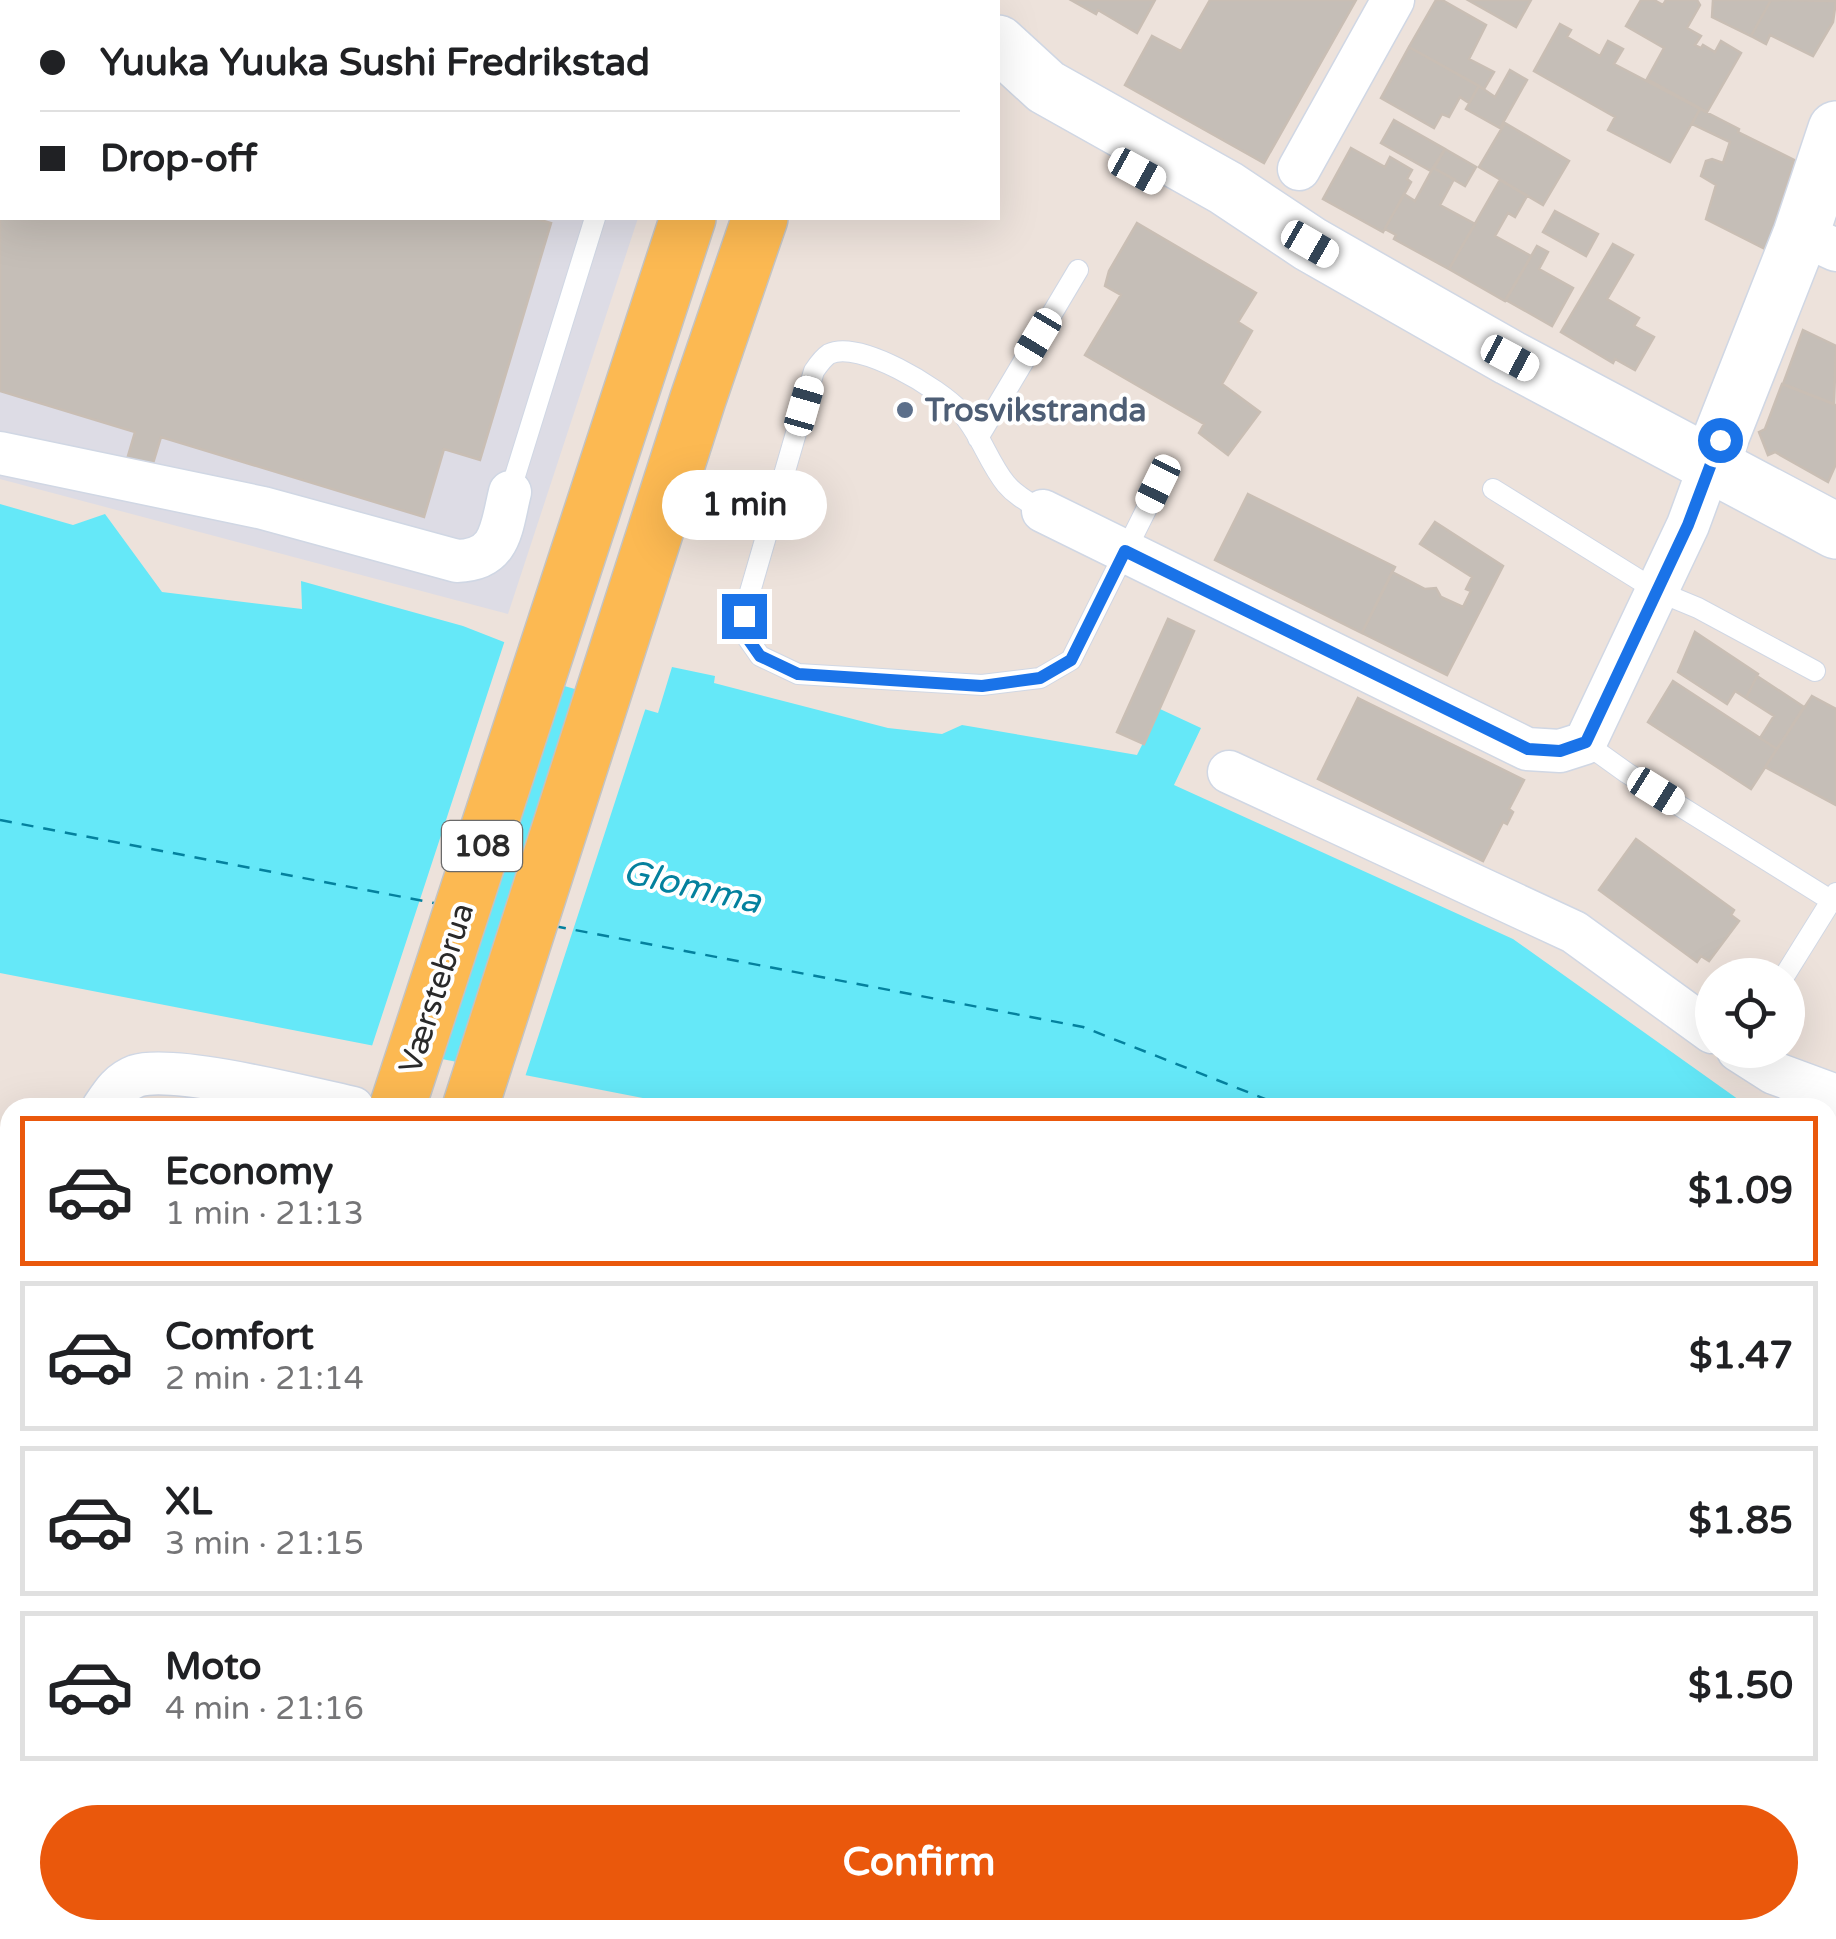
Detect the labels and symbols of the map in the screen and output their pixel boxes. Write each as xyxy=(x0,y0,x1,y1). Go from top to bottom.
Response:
car xyxy=(1103,143,1171,199)
car xyxy=(1277,216,1343,272)
car xyxy=(1010,304,1066,370)
car xyxy=(1476,331,1544,385)
car xyxy=(781,373,827,439)
place label: Trosvikstranda xyxy=(924,392,1147,430)
marker: Trosvikstranda xyxy=(894,399,916,421)
route start xyxy=(1698,418,1743,463)
car xyxy=(1131,450,1185,518)
callout: 1 min xyxy=(662,471,826,541)
route end xyxy=(722,594,767,639)
car xyxy=(1623,762,1689,820)
road number: 108 xyxy=(442,821,522,871)
water label: Glomma xyxy=(619,851,766,924)
street label: Værstebrua xyxy=(392,898,482,1078)

